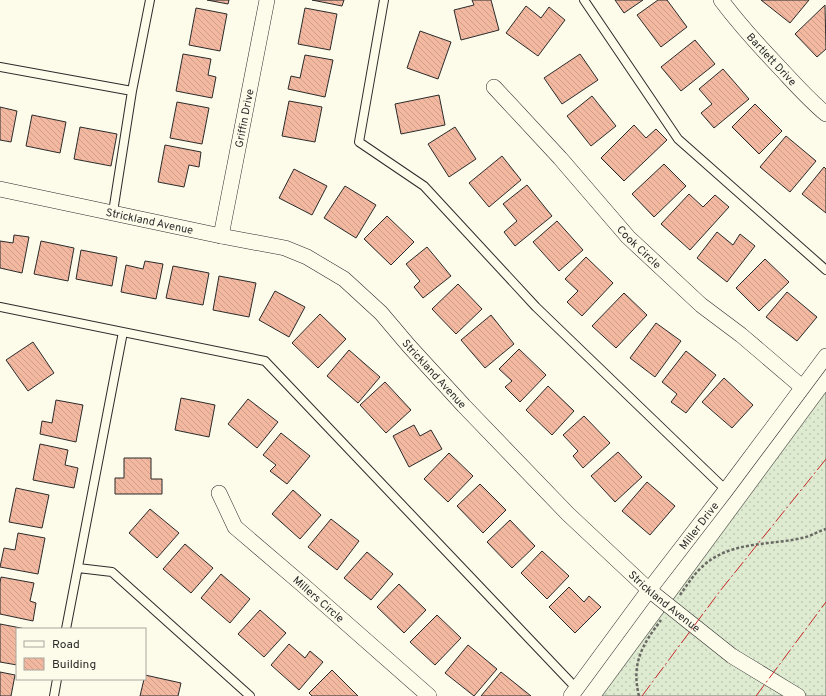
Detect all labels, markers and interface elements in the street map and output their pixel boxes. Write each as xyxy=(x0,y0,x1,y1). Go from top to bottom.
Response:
street label: Bartlett Drive xyxy=(743,30,799,89)
street label: Griffin Drive xyxy=(232,88,258,149)
street label: Strickland Avenue xyxy=(105,206,194,238)
street label: Cook Circle xyxy=(613,223,664,272)
street label: Strickland Avenue xyxy=(398,337,469,412)
street label: Miller Drive xyxy=(677,499,722,553)
street label: Strickland Avenue xyxy=(625,568,703,636)
street label: Millers Circle xyxy=(290,574,347,626)
legend xyxy=(16,628,146,680)
text: Road xyxy=(52,637,80,653)
text: Building xyxy=(52,657,96,673)

